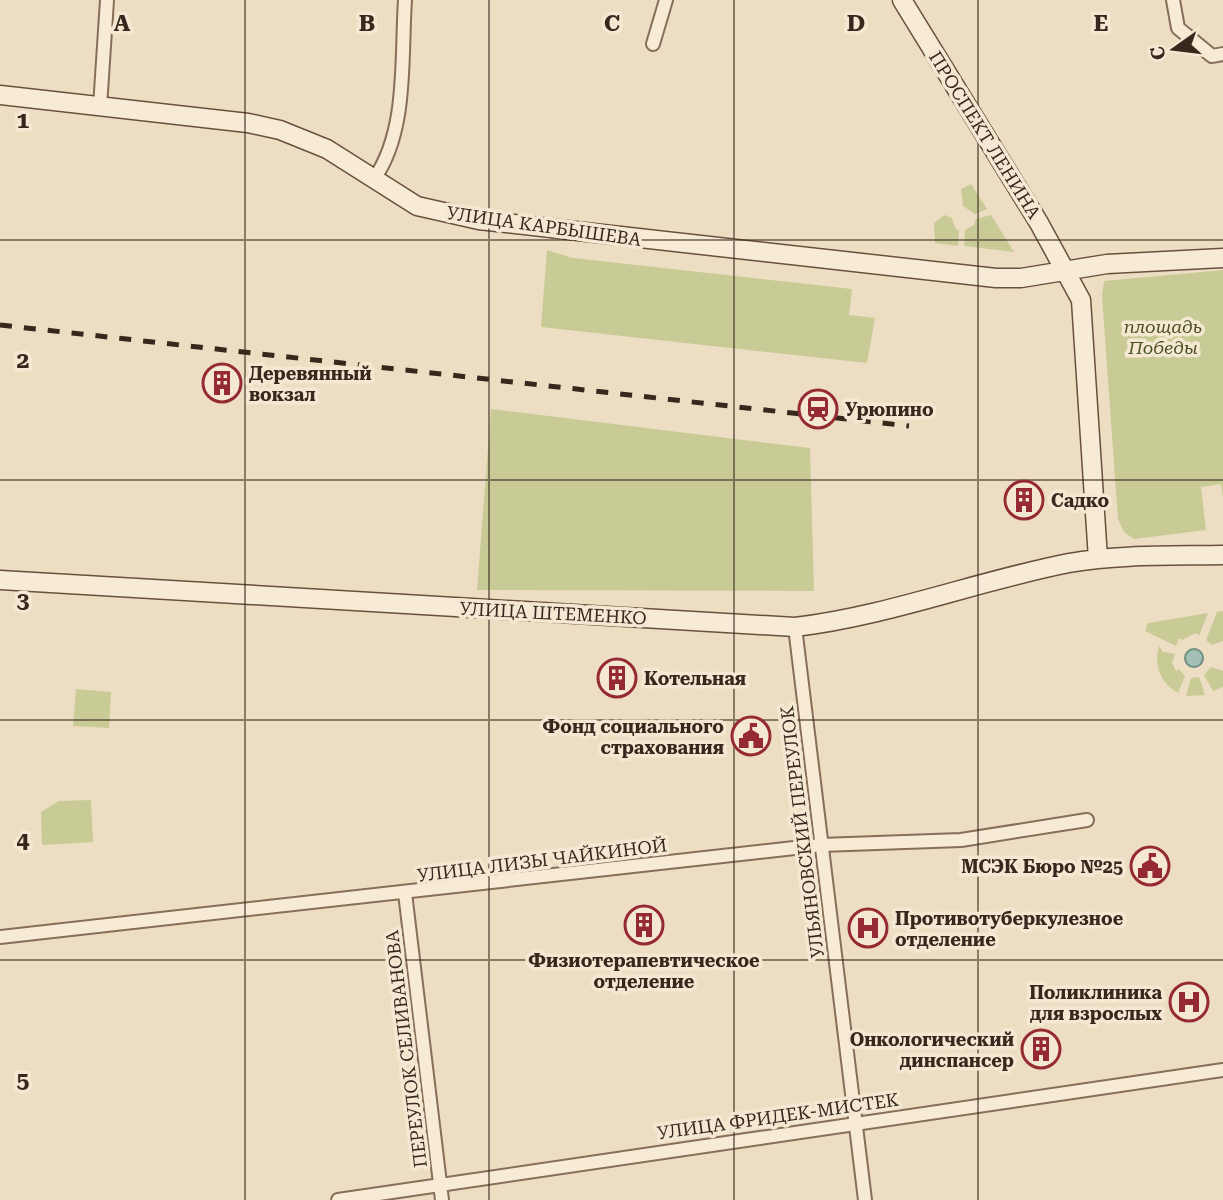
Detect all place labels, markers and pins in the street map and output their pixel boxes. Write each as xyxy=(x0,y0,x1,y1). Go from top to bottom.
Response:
building icon: Деревянный вокзал xyxy=(201,362,243,404)
place label: Деревянный вокзал xyxy=(249,363,372,405)
station icon: Урюпино xyxy=(797,388,839,430)
place label: Урюпино xyxy=(845,399,934,420)
building icon: Садко xyxy=(1003,479,1045,521)
place label: Садко xyxy=(1051,490,1110,511)
building icon: Котельная xyxy=(596,657,638,699)
place label: Котельная xyxy=(644,668,746,689)
public building icon: Фонд социального страхования xyxy=(730,715,772,757)
place label: Фонд социального страхования xyxy=(542,716,724,758)
public building icon: МСЭК Бюро №25 xyxy=(1129,845,1171,887)
place label: МСЭК Бюро №25 xyxy=(961,856,1123,877)
building icon: Физиотерапевтическое отделение xyxy=(623,904,665,946)
hospital icon: Противотуберкулезное отделение xyxy=(847,907,889,949)
place label: Противотуберкулезное отделение xyxy=(895,908,1124,950)
place label: Физиотерапевтическое отделение xyxy=(528,950,760,992)
hospital icon: Поликлиника для взрослых xyxy=(1168,981,1210,1023)
place label: Поликлиника для взрослых xyxy=(1029,982,1162,1024)
building icon: Онкологический динспансер xyxy=(1020,1028,1062,1070)
place label: Онкологический динспансер xyxy=(850,1029,1014,1071)

